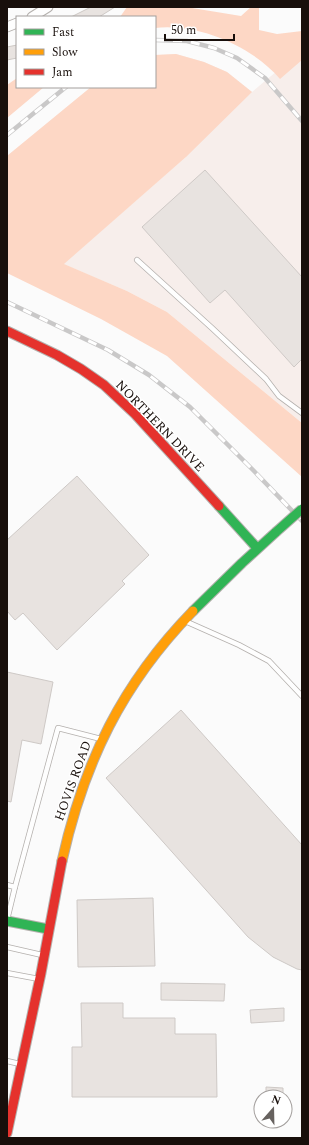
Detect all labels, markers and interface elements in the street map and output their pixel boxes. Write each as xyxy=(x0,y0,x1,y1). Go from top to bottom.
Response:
legend xyxy=(16,16,156,88)
scale bar xyxy=(165,16,234,42)
text: 50 m xyxy=(171,21,196,40)
text: Fast xyxy=(52,23,74,42)
text: Slow xyxy=(52,43,78,62)
text: Jam xyxy=(52,63,73,82)
street label: NORTHERN DRIVE xyxy=(111,375,209,477)
street label: HOVIS ROAD xyxy=(49,738,97,824)
north arrow xyxy=(253,1089,293,1129)
text: N xyxy=(269,1091,283,1110)

